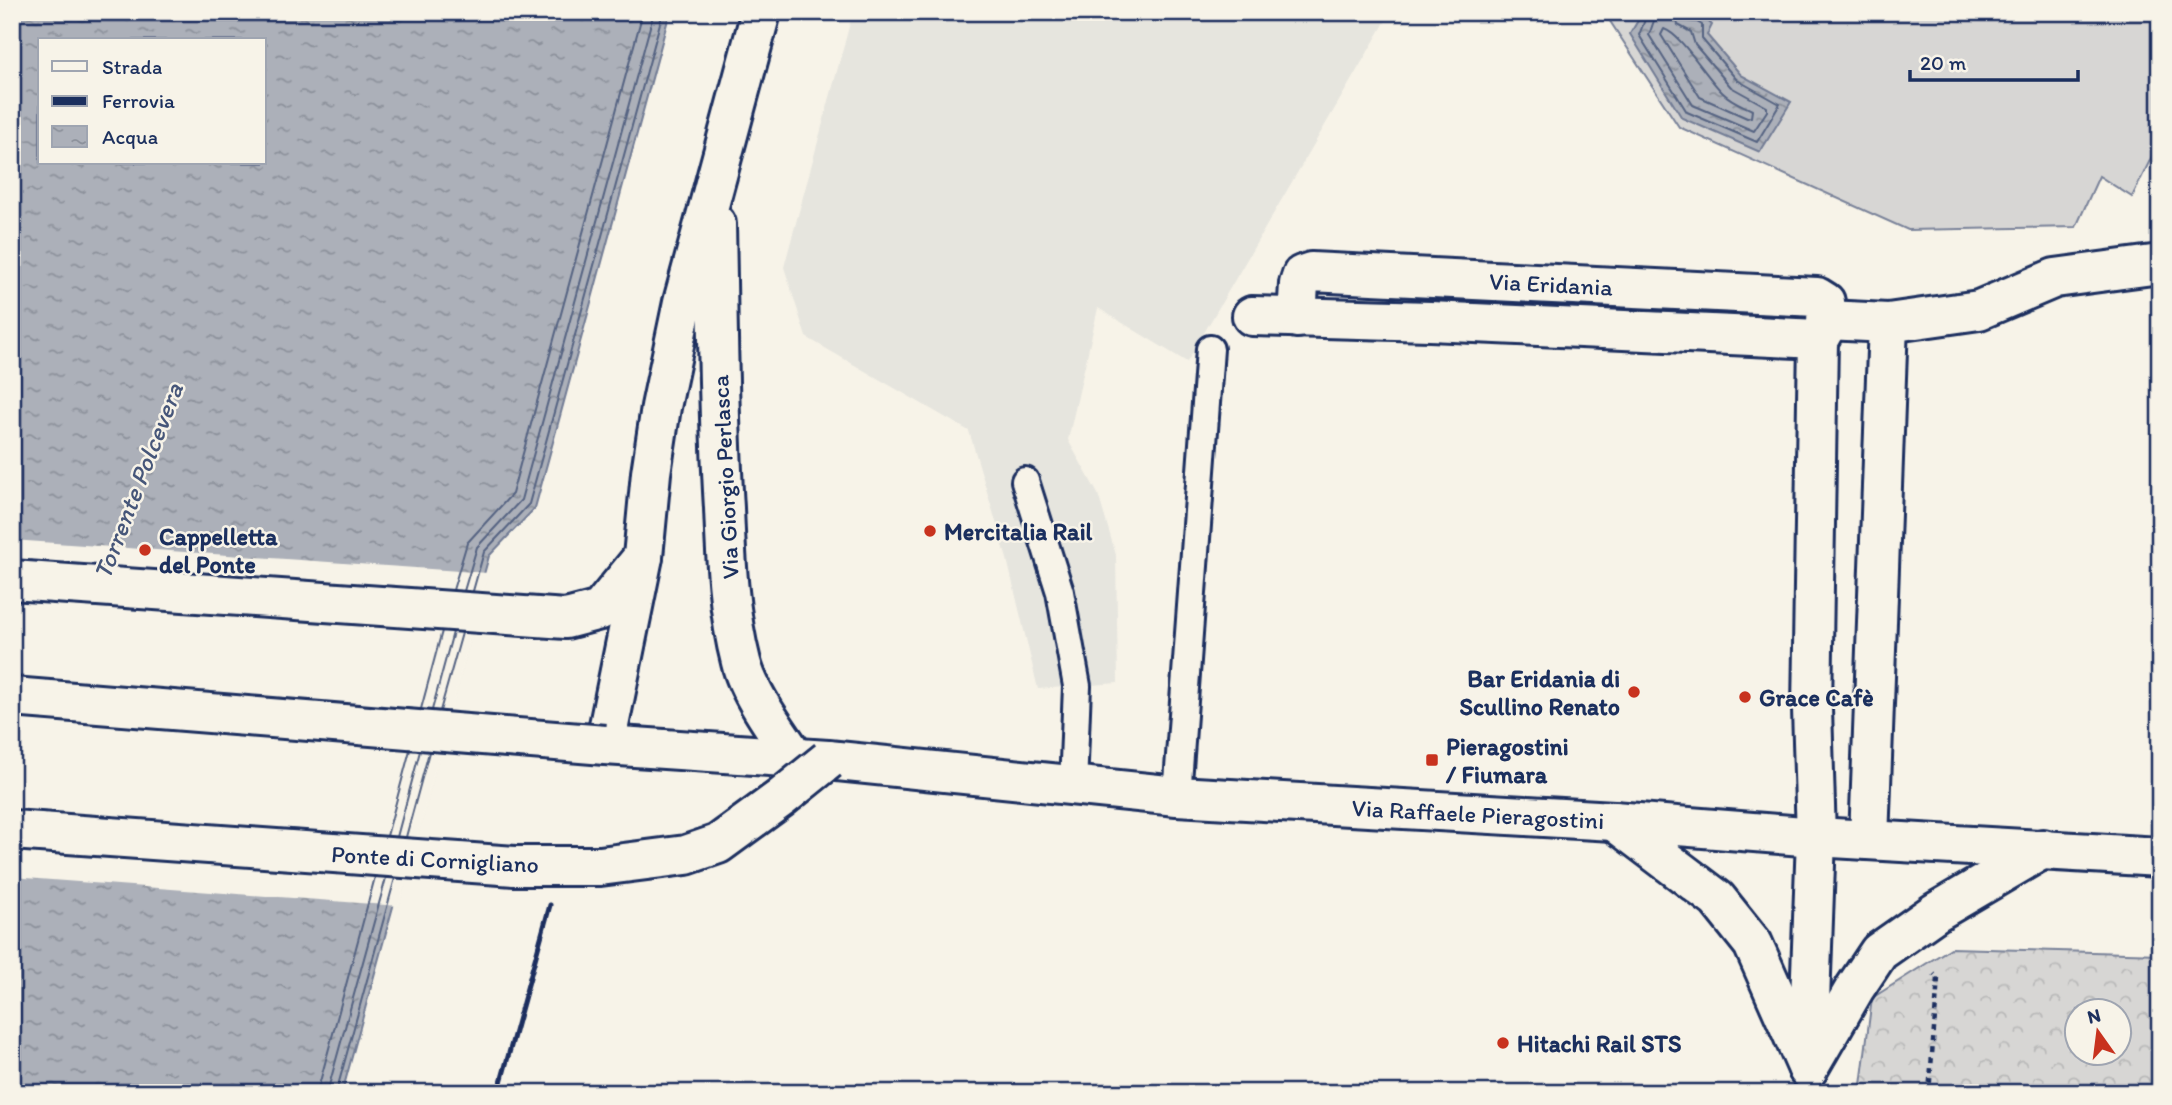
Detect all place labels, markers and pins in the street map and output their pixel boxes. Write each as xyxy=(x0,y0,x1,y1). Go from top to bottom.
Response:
place label: Mercitalia Rail xyxy=(944,517,1093,546)
place label: Cappelletta del Ponte xyxy=(159,522,278,579)
marker: Mercitalia Rail xyxy=(922,523,938,539)
marker: Cappelletta del Ponte xyxy=(137,542,153,558)
place label: Bar Eridania di Scullino Renato xyxy=(1459,664,1620,721)
place label: Grace Cafè xyxy=(1759,683,1874,712)
marker: Bar Eridania di Scullino Renato xyxy=(1626,684,1642,700)
marker: Grace Cafè xyxy=(1737,689,1753,705)
place label: Pieragostini / Fiumara xyxy=(1445,732,1569,789)
marker: Pieragostini / Fiumara xyxy=(1424,752,1440,768)
place label: Hitachi Rail STS xyxy=(1517,1029,1682,1058)
marker: Hitachi Rail STS xyxy=(1495,1035,1511,1051)

